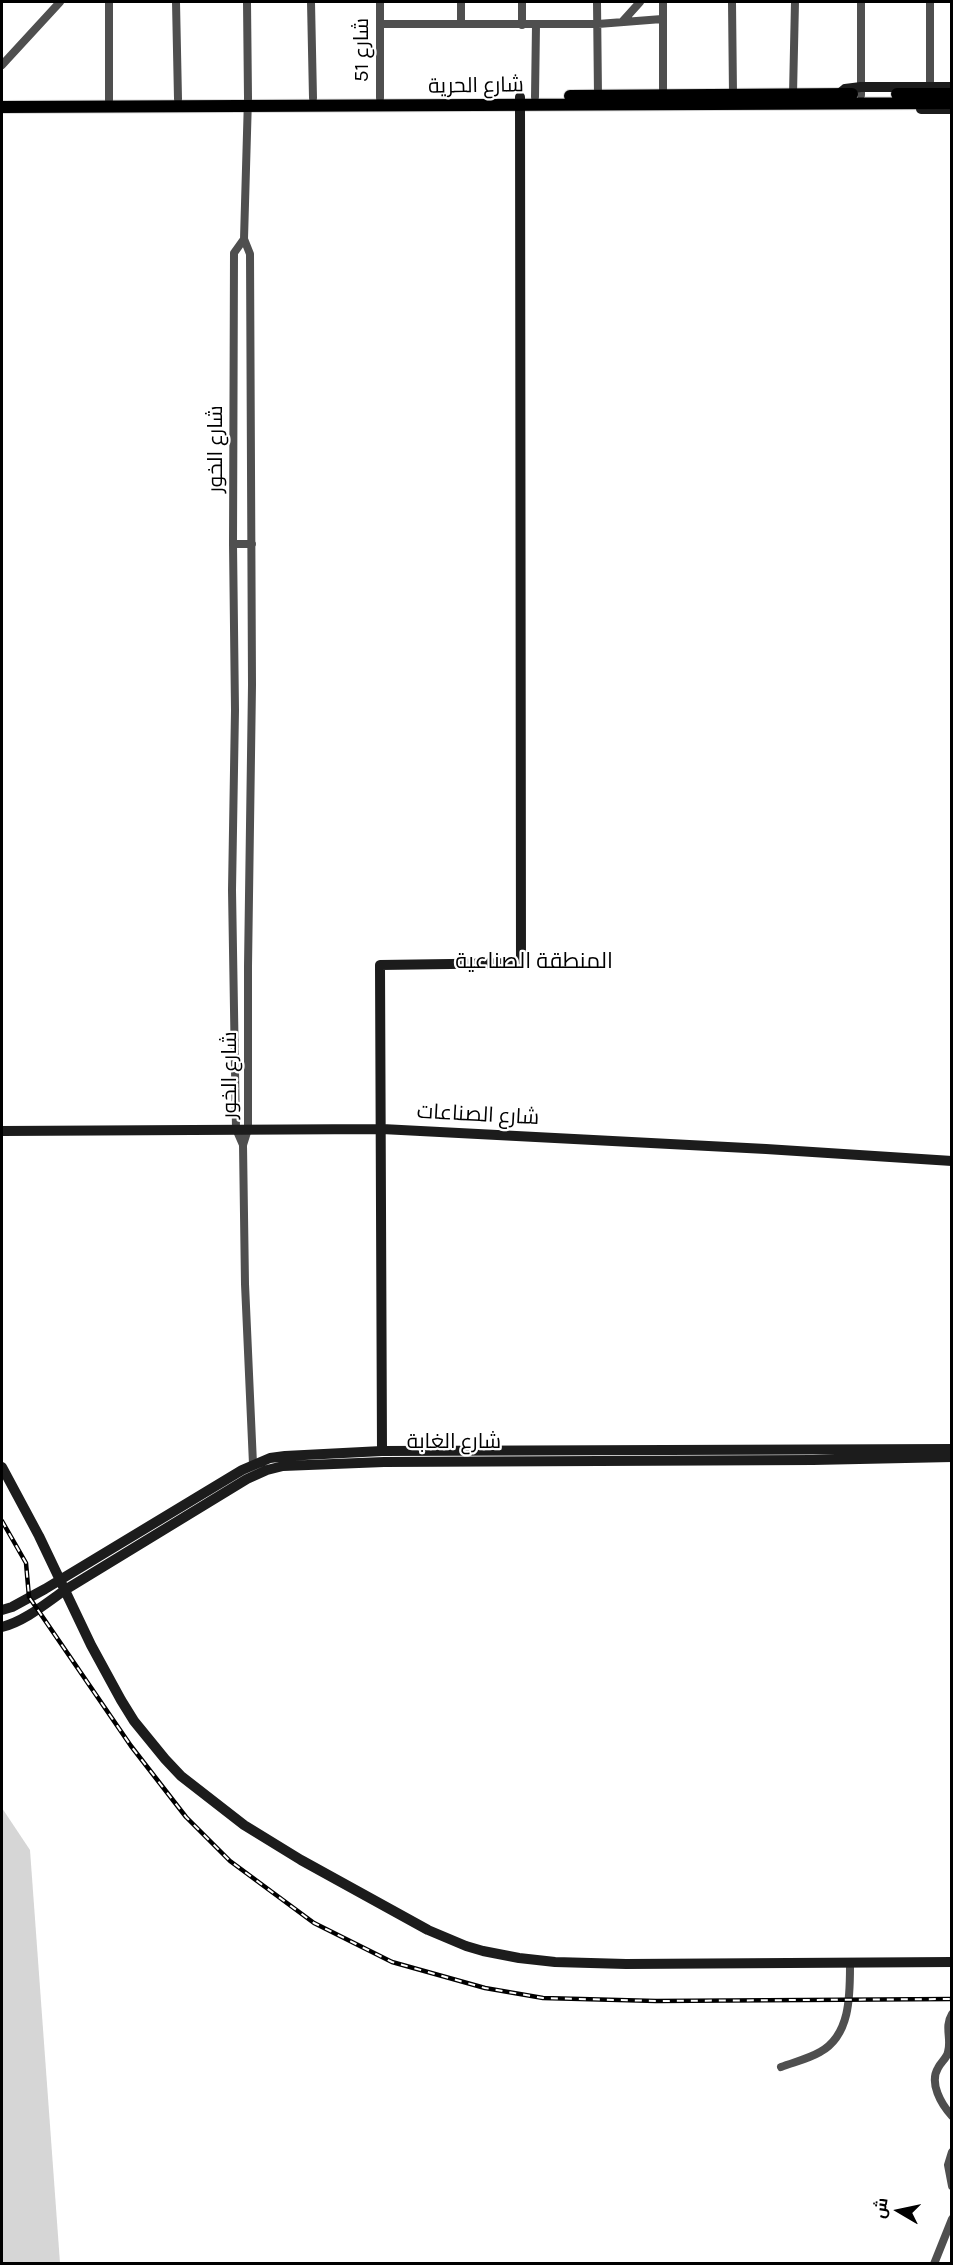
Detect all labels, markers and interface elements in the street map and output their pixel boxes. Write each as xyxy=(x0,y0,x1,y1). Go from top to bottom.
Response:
street label: شارع 51 xyxy=(349,18,375,82)
street label: شارع الحرية xyxy=(428,73,524,99)
street label: شارع الخور xyxy=(203,405,229,493)
district label: المنطقة الصناعية xyxy=(455,949,613,975)
street label: شارع الخور xyxy=(217,1031,243,1119)
street label: شارع الصناعات xyxy=(416,1099,540,1131)
street label: شارع الغابة xyxy=(407,1429,501,1455)
north arrow xyxy=(869,2181,929,2241)
text: ش xyxy=(870,2196,892,2220)

